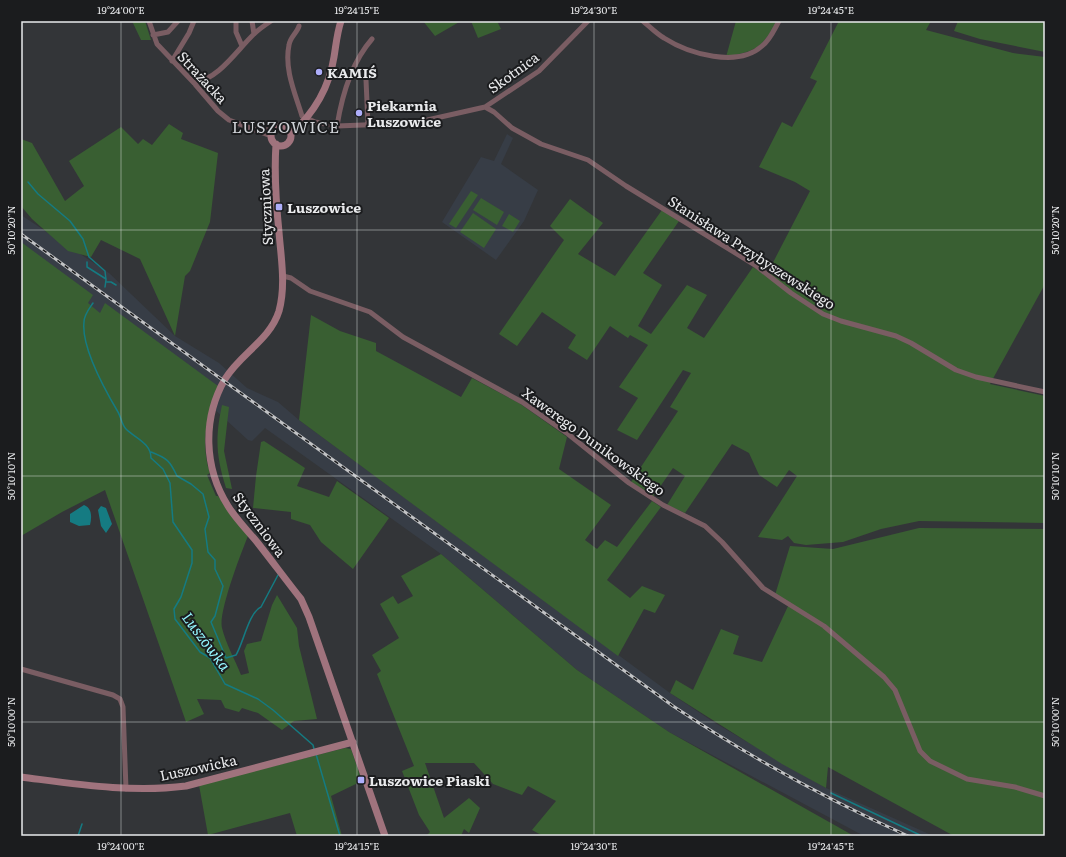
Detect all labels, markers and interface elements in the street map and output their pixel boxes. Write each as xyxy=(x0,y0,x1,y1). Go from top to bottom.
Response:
text: 19°24'00"E xyxy=(97,2,145,17)
text: 19°24'15"E xyxy=(335,2,379,17)
text: 19°24'30"E xyxy=(571,2,617,17)
text: 19°24'45"E xyxy=(808,2,854,17)
street label: Strażacka xyxy=(174,46,233,108)
street label: Skotnica xyxy=(483,46,543,97)
place label: KAMIŚ xyxy=(327,62,377,82)
marker: KAMIŚ xyxy=(314,67,324,77)
place label: Piekarnia Luszowice xyxy=(367,95,441,131)
marker: Piekarnia Luszowice xyxy=(354,108,364,118)
district label: LUSZOWICE xyxy=(232,114,340,138)
street label: Styczniowa xyxy=(253,168,277,246)
street label: Stanisława Przybyszewskiego xyxy=(664,190,840,314)
place label: Luszowice xyxy=(287,197,361,217)
marker: Luszowice xyxy=(274,202,284,212)
text: 50°10'20"N xyxy=(3,205,18,255)
text: 50°10'20"N xyxy=(1047,205,1062,255)
street label: Xawerego Dunikowskiego xyxy=(518,382,670,500)
text: 50°10'10"N xyxy=(3,452,18,500)
text: 50°10'10"N xyxy=(1047,452,1062,500)
street label: Styczniowa xyxy=(229,487,291,561)
water label: Luszówka xyxy=(177,607,237,676)
text: 50°10'00"N xyxy=(3,697,18,747)
text: 50°10'00"N xyxy=(1047,697,1062,747)
street label: Luszowicka xyxy=(158,749,239,785)
place label: Luszowice Piaski xyxy=(369,770,490,790)
marker: Luszowice Piaski xyxy=(356,775,366,785)
text: 19°24'00"E xyxy=(97,838,145,853)
text: 19°24'15"E xyxy=(335,838,379,853)
text: 19°24'30"E xyxy=(571,838,617,853)
text: 19°24'45"E xyxy=(808,838,854,853)

